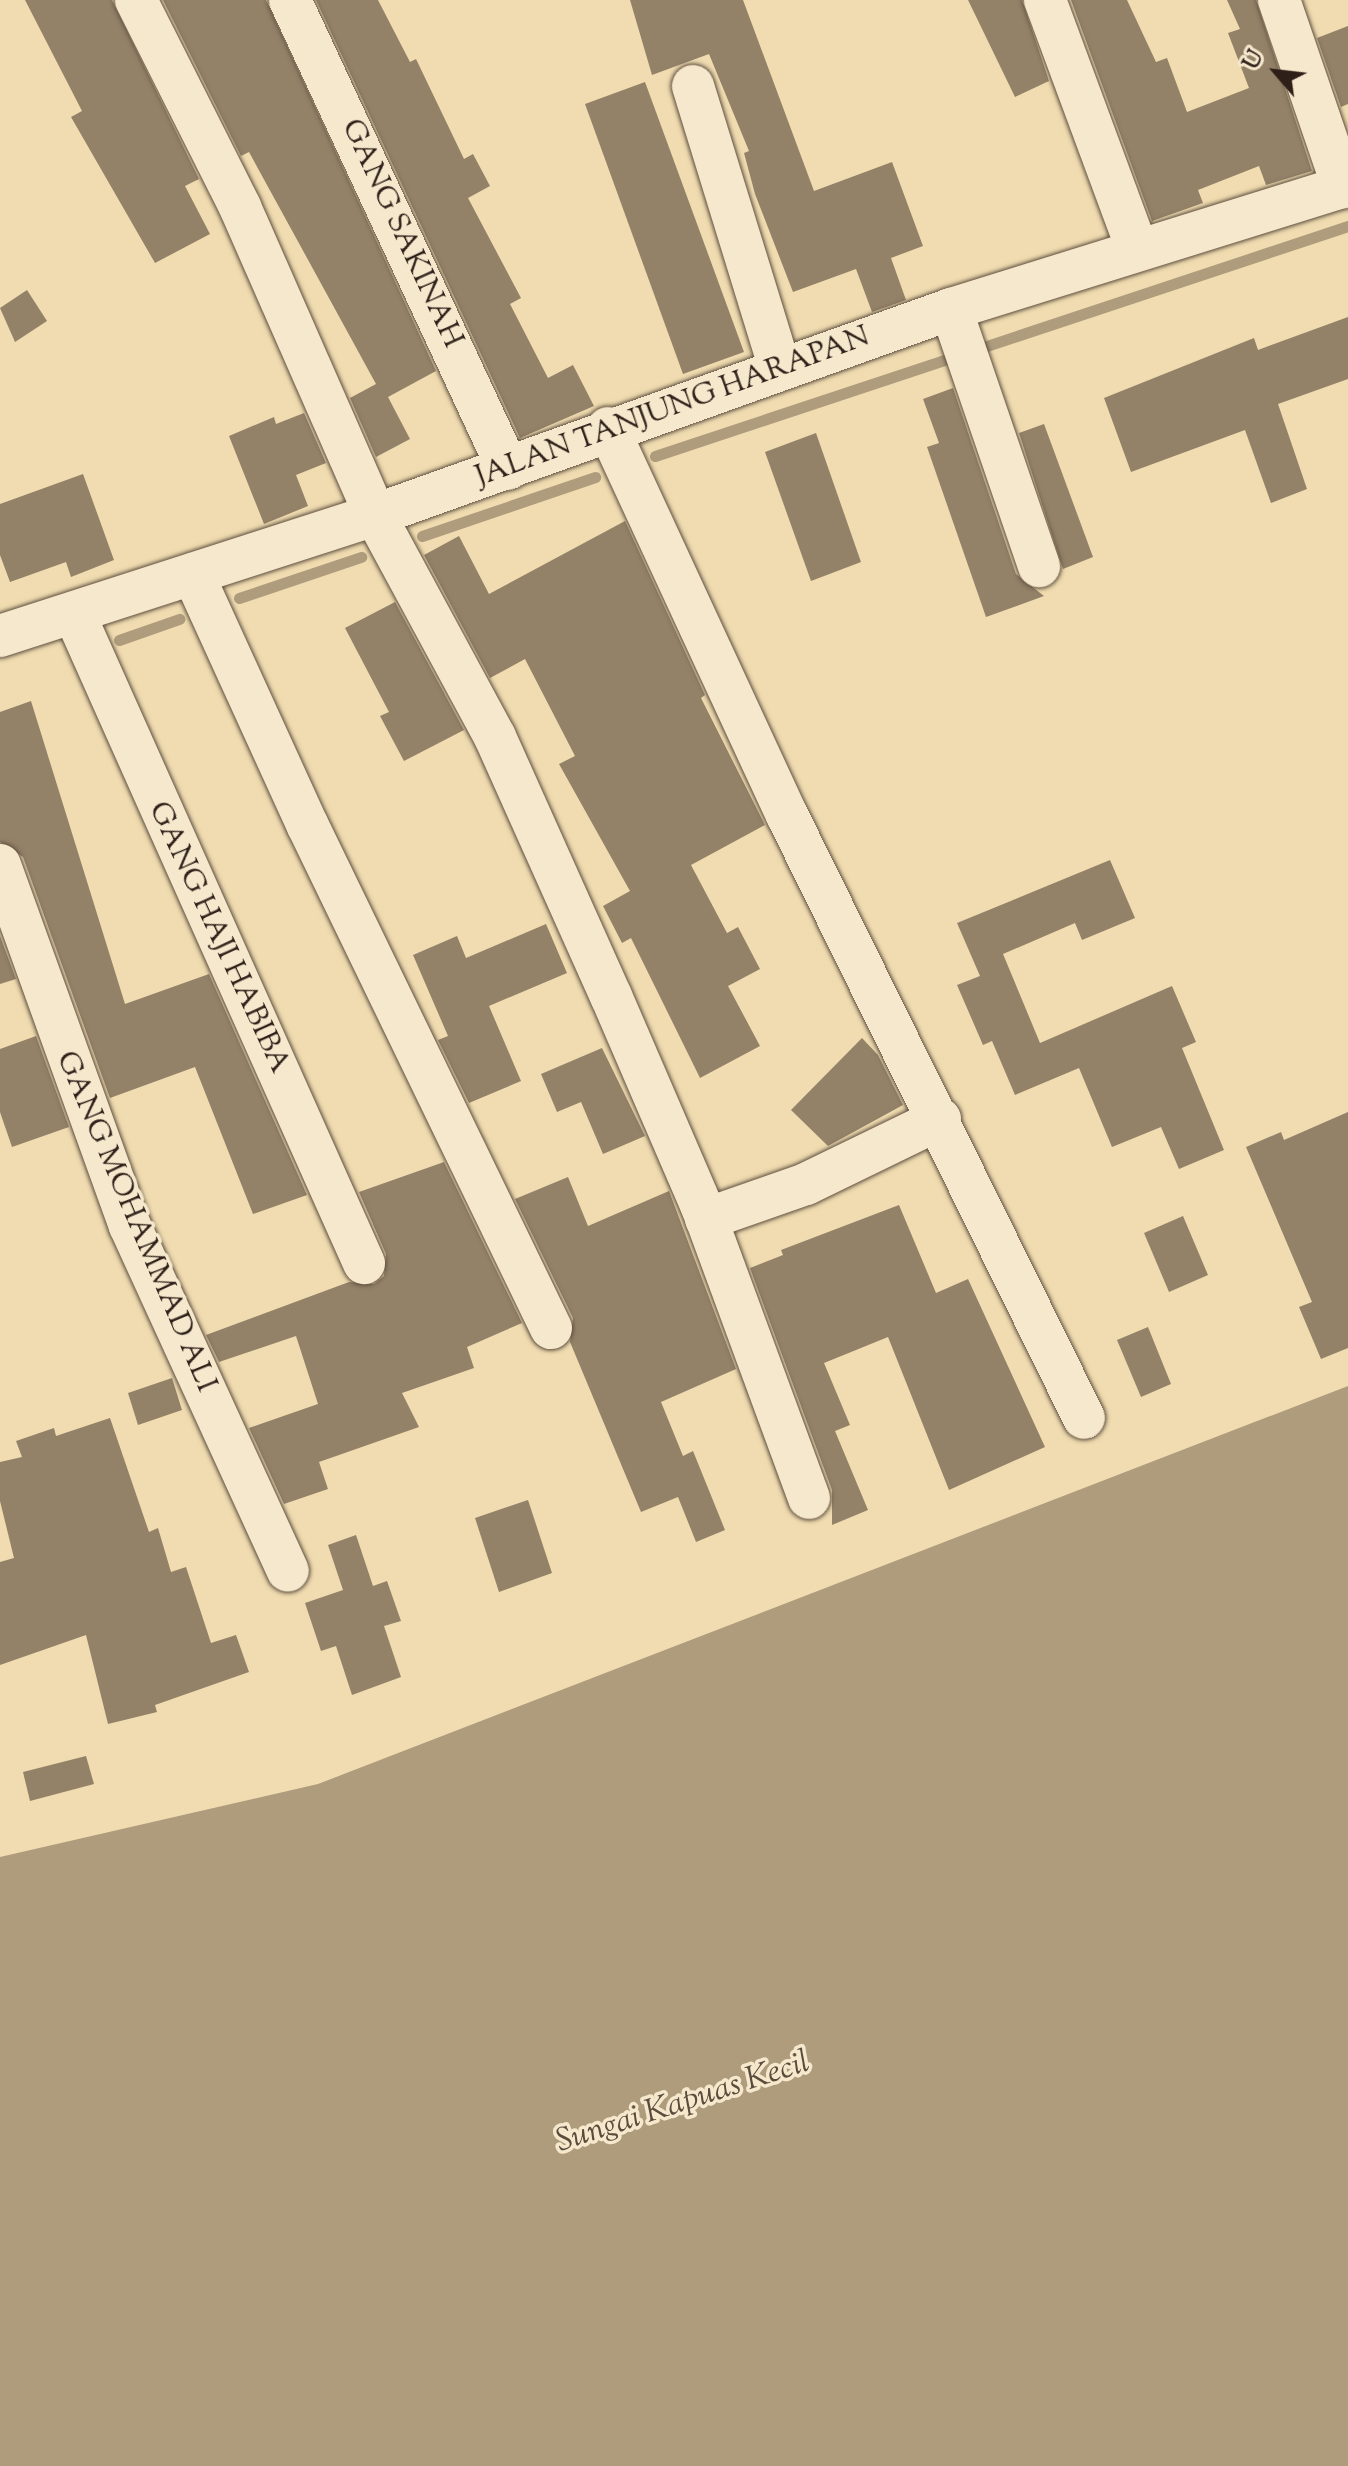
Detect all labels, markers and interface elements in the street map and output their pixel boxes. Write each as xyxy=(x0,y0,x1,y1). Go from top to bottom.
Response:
north arrow xyxy=(1236,32,1316,112)
text: U xyxy=(1236,45,1273,76)
street label: GANG SAKINAH xyxy=(332,114,470,354)
street label: JALAN TANJUNG HARAPAN xyxy=(471,320,875,496)
street label: GANG HAJI HABIBA xyxy=(139,796,297,1080)
street label: GANG MOHAMMAD ALI xyxy=(47,1046,223,1398)
water label: Sungai Kapuas Kecil xyxy=(552,2044,814,2162)

